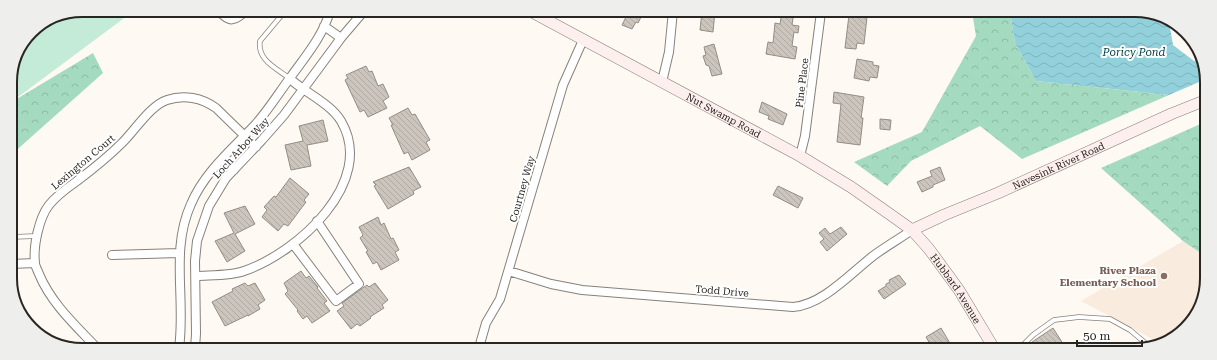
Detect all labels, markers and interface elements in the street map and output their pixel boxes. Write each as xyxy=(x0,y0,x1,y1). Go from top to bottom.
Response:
water label: Poricy Pond xyxy=(1102,46,1166,59)
street label: Pine Place xyxy=(793,57,811,108)
street label: Nut Swamp Road xyxy=(685,91,763,140)
street label: Loch Arbor Way xyxy=(211,115,271,181)
street label: Lexington Court xyxy=(49,132,117,192)
street label: Navesink River Road xyxy=(1011,139,1107,191)
street label: Courtney Way xyxy=(507,154,537,224)
street label: Hubbard Avenue xyxy=(929,251,983,326)
place label: River Plaza Elementary School xyxy=(1060,265,1157,288)
marker: River Plaza Elementary School xyxy=(1159,271,1169,281)
street label: Todd Drive xyxy=(695,283,750,299)
scale bar xyxy=(1077,322,1142,348)
text: 50 m xyxy=(1083,329,1110,343)

